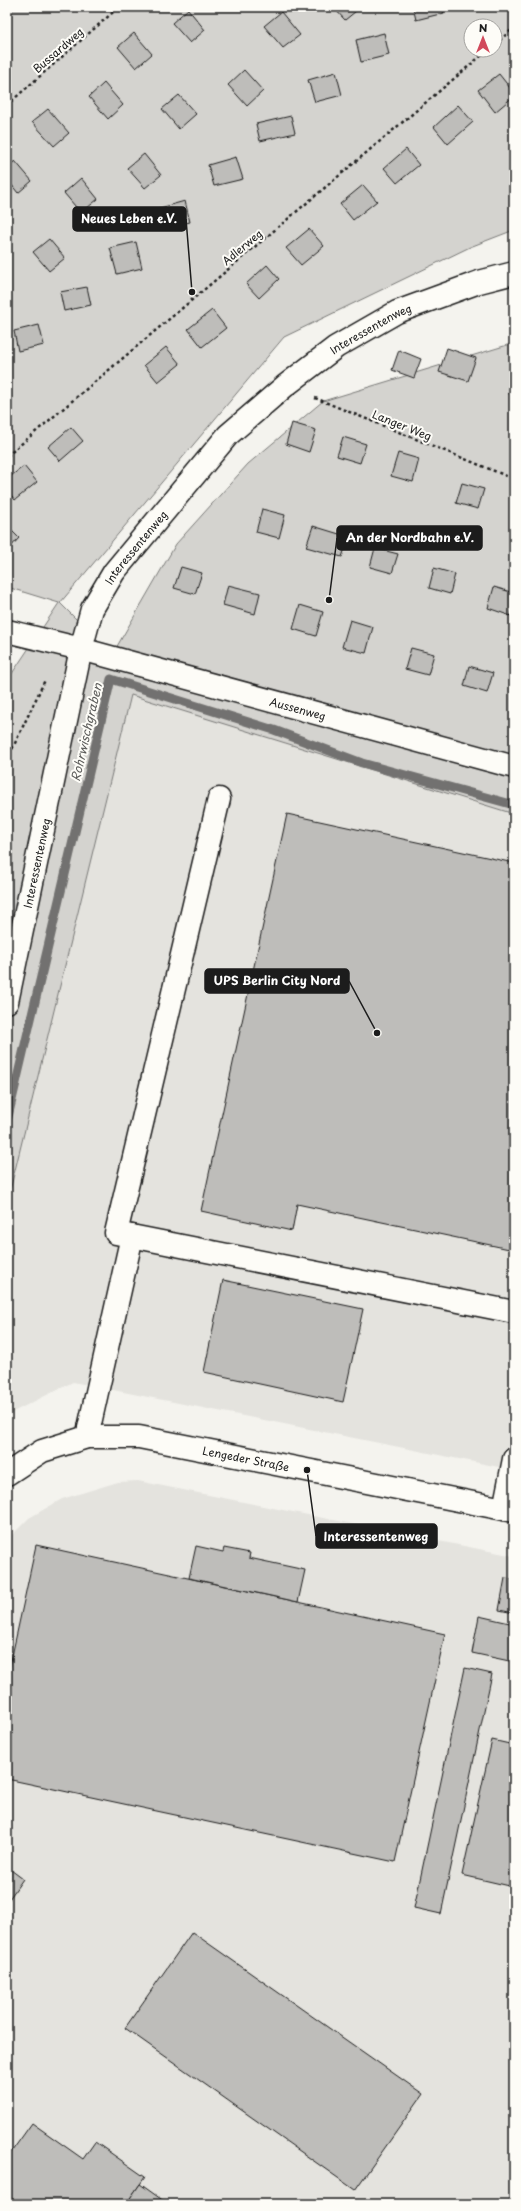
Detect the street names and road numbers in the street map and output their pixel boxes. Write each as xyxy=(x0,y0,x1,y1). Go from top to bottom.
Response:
street label: Bussardweg xyxy=(29,23,87,77)
street label: Adlerweg xyxy=(218,225,266,269)
street label: Interessentenweg xyxy=(326,299,414,358)
street label: Langer Weg xyxy=(370,405,434,445)
street label: Interessentenweg xyxy=(100,506,171,588)
street label: Aussenweg xyxy=(268,692,328,724)
street label: Interessentenweg xyxy=(18,816,54,910)
street label: Lengeder Straße xyxy=(201,1441,291,1475)

